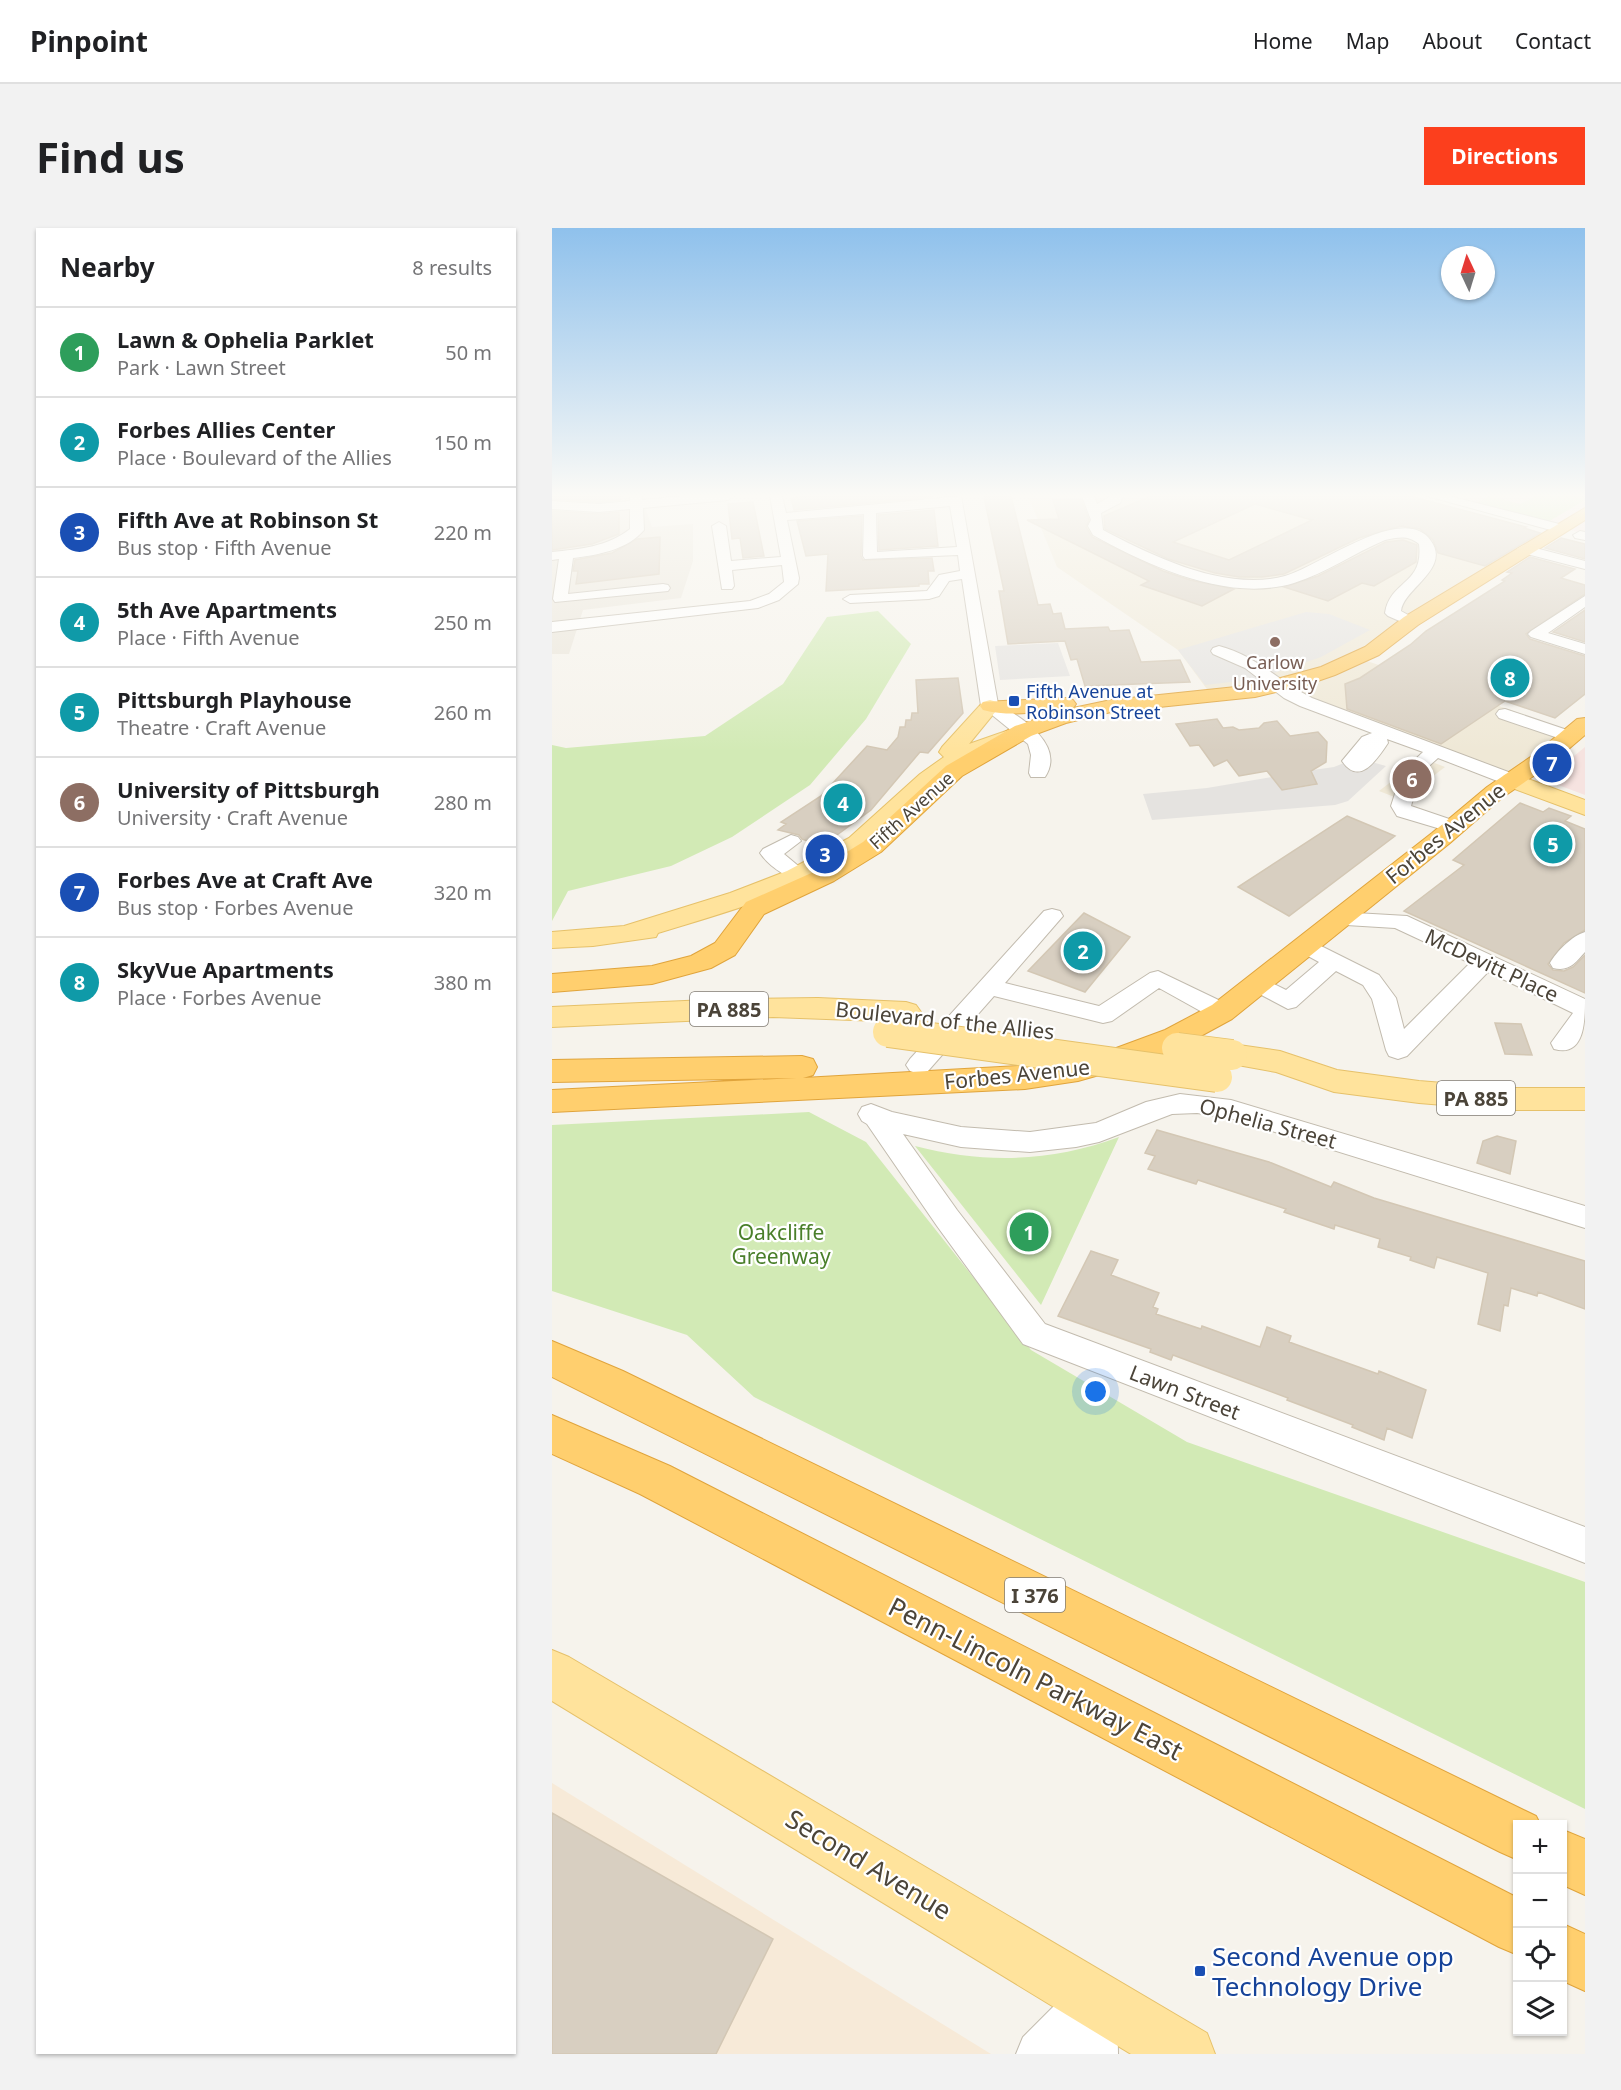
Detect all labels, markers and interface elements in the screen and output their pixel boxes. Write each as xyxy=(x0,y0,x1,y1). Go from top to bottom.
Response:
text: Pinpoint xyxy=(30,22,148,60)
text: Home xyxy=(1253,27,1313,55)
text: Map xyxy=(1346,27,1389,55)
text: About xyxy=(1422,27,1482,55)
text: Contact xyxy=(1515,27,1591,55)
button: Directions xyxy=(1424,127,1585,185)
text: Find us xyxy=(36,128,185,185)
north arrow xyxy=(1441,246,1495,300)
text: Nearby xyxy=(60,249,155,285)
text: 8 results xyxy=(412,254,492,281)
text: Lawn & Ophelia Parklet xyxy=(117,324,374,354)
text: 1 xyxy=(74,339,85,366)
text: 50 m xyxy=(445,339,492,366)
text: Park · Lawn Street xyxy=(117,354,286,381)
text: Forbes Allies Center xyxy=(117,414,335,444)
text: 2 xyxy=(74,429,85,456)
text: 150 m xyxy=(434,429,492,456)
text: Place · Boulevard of the Allies xyxy=(117,444,392,471)
text: Fifth Ave at Robinson St xyxy=(117,504,378,534)
text: 3 xyxy=(74,519,85,546)
text: 220 m xyxy=(434,519,492,546)
text: Bus stop · Fifth Avenue xyxy=(117,534,332,561)
text: 5th Ave Apartments xyxy=(117,594,337,624)
text: 4 xyxy=(74,609,85,636)
text: 250 m xyxy=(434,609,492,636)
text: Place · Fifth Avenue xyxy=(117,624,300,651)
marker: Carlow University xyxy=(1268,635,1282,649)
place label: Carlow University xyxy=(1233,650,1318,695)
pin: 8 xyxy=(1490,656,1530,700)
place label: Fifth Avenue at Robinson Street xyxy=(1026,679,1161,724)
text: Pittsburgh Playhouse xyxy=(117,684,352,714)
marker: Fifth Avenue at Robinson Street xyxy=(1007,694,1021,708)
text: 5 xyxy=(74,699,85,726)
text: 260 m xyxy=(434,699,492,726)
text: Theatre · Craft Avenue xyxy=(117,714,326,741)
pin: 7 xyxy=(1532,740,1572,786)
pin: 6 xyxy=(1392,756,1432,802)
street label: Fifth Avenue xyxy=(864,766,958,854)
text: University of Pittsburgh xyxy=(117,774,380,804)
street label: Forbes Avenue xyxy=(1379,776,1511,890)
pin: 4 xyxy=(824,780,862,826)
text: 6 xyxy=(74,789,85,816)
text: 280 m xyxy=(434,789,492,816)
text: University · Craft Avenue xyxy=(117,804,348,831)
pin: 5 xyxy=(1534,822,1572,866)
pin: 3 xyxy=(806,832,844,876)
text: Forbes Ave at Craft Ave xyxy=(117,864,373,894)
text: 7 xyxy=(74,879,85,906)
text: 320 m xyxy=(434,879,492,906)
text: Bus stop · Forbes Avenue xyxy=(117,894,353,921)
street label: McDevitt Place xyxy=(1421,922,1563,1008)
pin: 2 xyxy=(1064,928,1102,974)
text: SkyVue Apartments xyxy=(117,954,334,984)
text: 8 xyxy=(74,969,85,996)
text: 380 m xyxy=(434,969,492,996)
text: Place · Forbes Avenue xyxy=(117,984,321,1011)
road number: PA 885 xyxy=(690,992,768,1026)
street label: Boulevard of the Allies xyxy=(834,995,1056,1045)
street label: Forbes Avenue xyxy=(943,1052,1091,1096)
road number: PA 885 xyxy=(1437,1081,1515,1115)
street label: Ophelia Street xyxy=(1196,1091,1340,1155)
pin: 1 xyxy=(1010,1210,1048,1254)
park label: Oakcliffe Greenway xyxy=(731,1218,831,1270)
street label: Lawn Street xyxy=(1126,1358,1245,1426)
your location xyxy=(1081,1377,1110,1406)
road number: I 376 xyxy=(1005,1578,1065,1612)
street label: Penn-Lincoln Parkway East xyxy=(883,1588,1189,1768)
street label: Second Avenue xyxy=(779,1800,959,1928)
map controls xyxy=(1513,1820,1567,2036)
button: + xyxy=(1513,1820,1567,1874)
button: − xyxy=(1513,1874,1567,1928)
button: locate xyxy=(1513,1928,1567,1982)
place label: Second Avenue opp Technology Drive xyxy=(1212,1938,1454,2004)
marker: Second Avenue opp Technology Drive xyxy=(1193,1964,1207,1978)
button: layers xyxy=(1513,1982,1567,2036)

